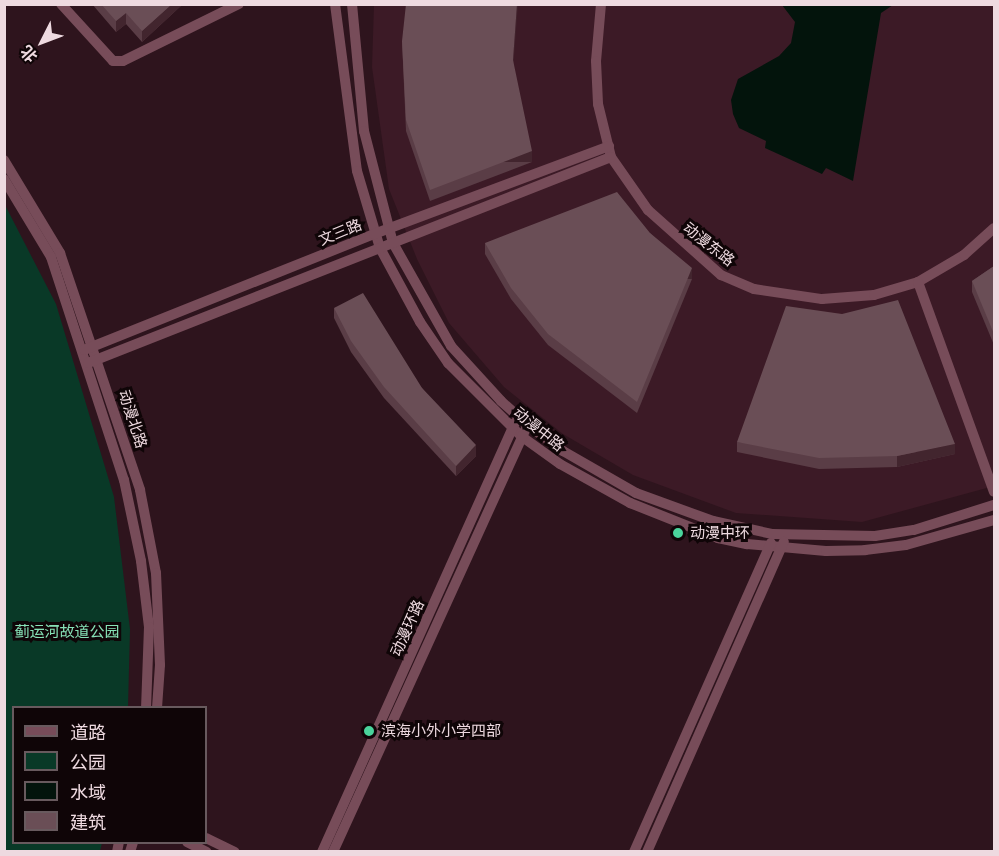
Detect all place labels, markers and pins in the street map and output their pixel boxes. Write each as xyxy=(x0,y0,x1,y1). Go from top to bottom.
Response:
place label: 动漫中环 xyxy=(690,524,750,542)
marker: 动漫中环 xyxy=(671,526,685,540)
place label: 滨海小外小学四部 xyxy=(381,722,501,740)
marker: 滨海小外小学四部 xyxy=(362,724,376,738)

